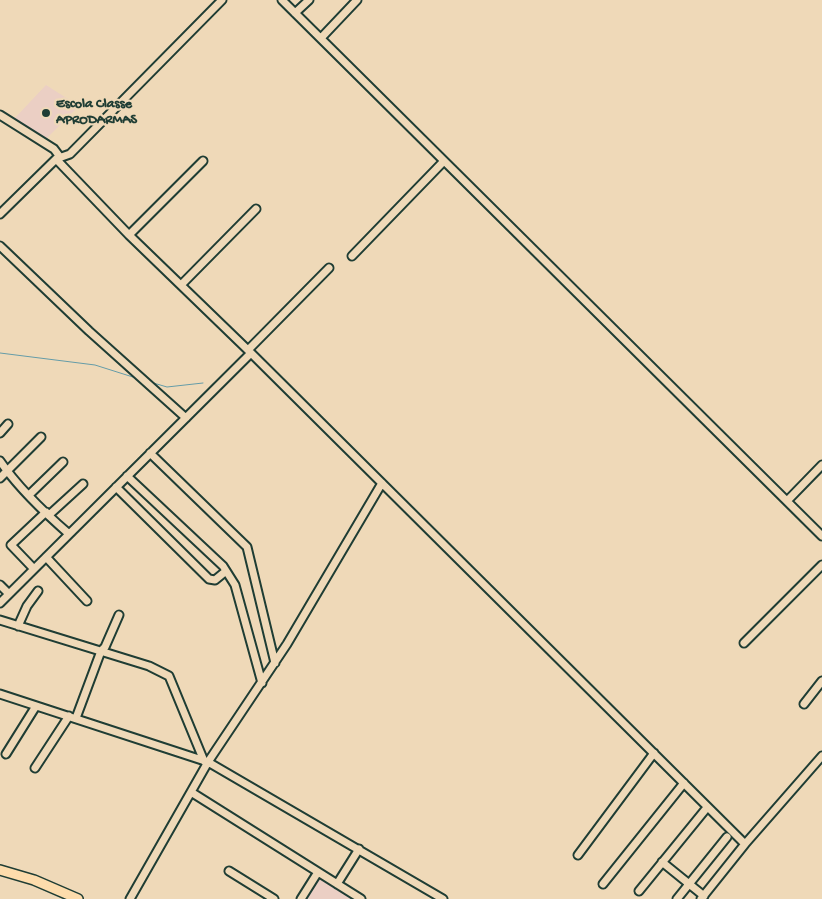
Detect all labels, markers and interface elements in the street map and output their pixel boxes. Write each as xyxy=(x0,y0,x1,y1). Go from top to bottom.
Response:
place label: Escola Classe APRODARMAS xyxy=(56,97,137,130)
marker: Escola Classe APRODARMAS xyxy=(40,107,52,119)

